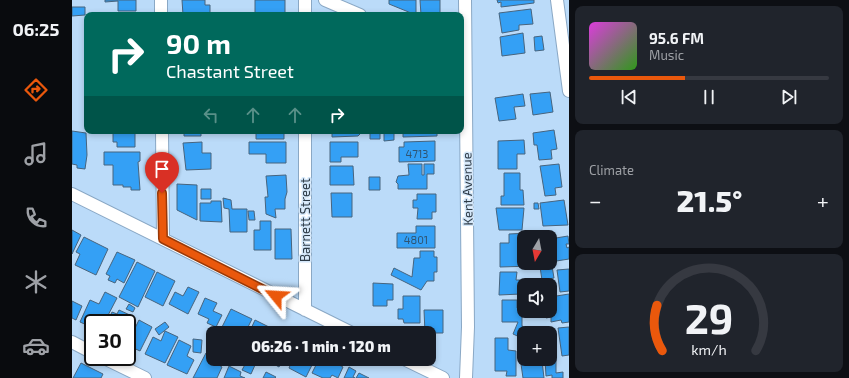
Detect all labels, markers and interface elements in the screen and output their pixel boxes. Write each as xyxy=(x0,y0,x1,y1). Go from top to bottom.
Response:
text: 06:25 xyxy=(13,18,60,40)
text: 90 m xyxy=(166,26,231,60)
icon: right xyxy=(100,28,152,80)
text: 95.6 FM xyxy=(649,29,704,47)
text: Music xyxy=(649,47,684,63)
text: Chastant Street xyxy=(166,60,294,82)
icon: directions xyxy=(22,76,50,104)
icon: previous xyxy=(618,86,640,108)
icon: pause xyxy=(698,86,720,108)
icon: next xyxy=(778,86,800,108)
icon: left xyxy=(200,104,222,126)
icon: ahead xyxy=(242,104,264,126)
icon: ahead xyxy=(284,104,306,126)
icon: right xyxy=(326,104,348,126)
icon: music xyxy=(22,140,50,168)
house number: 4713 xyxy=(406,147,428,160)
pin xyxy=(145,152,179,193)
street label: Kent Avenue xyxy=(458,152,476,226)
icon: arrive xyxy=(151,158,173,180)
text: Climate xyxy=(589,162,634,178)
street label: Barnett Street xyxy=(297,178,313,262)
text: 21.5° xyxy=(677,182,742,218)
text: − xyxy=(589,187,602,213)
text: + xyxy=(817,187,829,213)
icon: phone xyxy=(22,204,50,232)
north arrow xyxy=(517,230,557,270)
map controls xyxy=(517,230,557,366)
house number: 4801 xyxy=(404,233,428,246)
icon: climate xyxy=(22,268,50,296)
position arrow xyxy=(255,275,297,317)
button: sound xyxy=(517,278,557,318)
text: 29 xyxy=(685,292,733,342)
speed limit sign: 30 xyxy=(84,314,136,366)
button: + xyxy=(517,326,557,366)
icon: car xyxy=(22,332,50,360)
text: 06:26 · 1 min · 120 m xyxy=(251,337,391,355)
text: km/h xyxy=(691,341,727,358)

